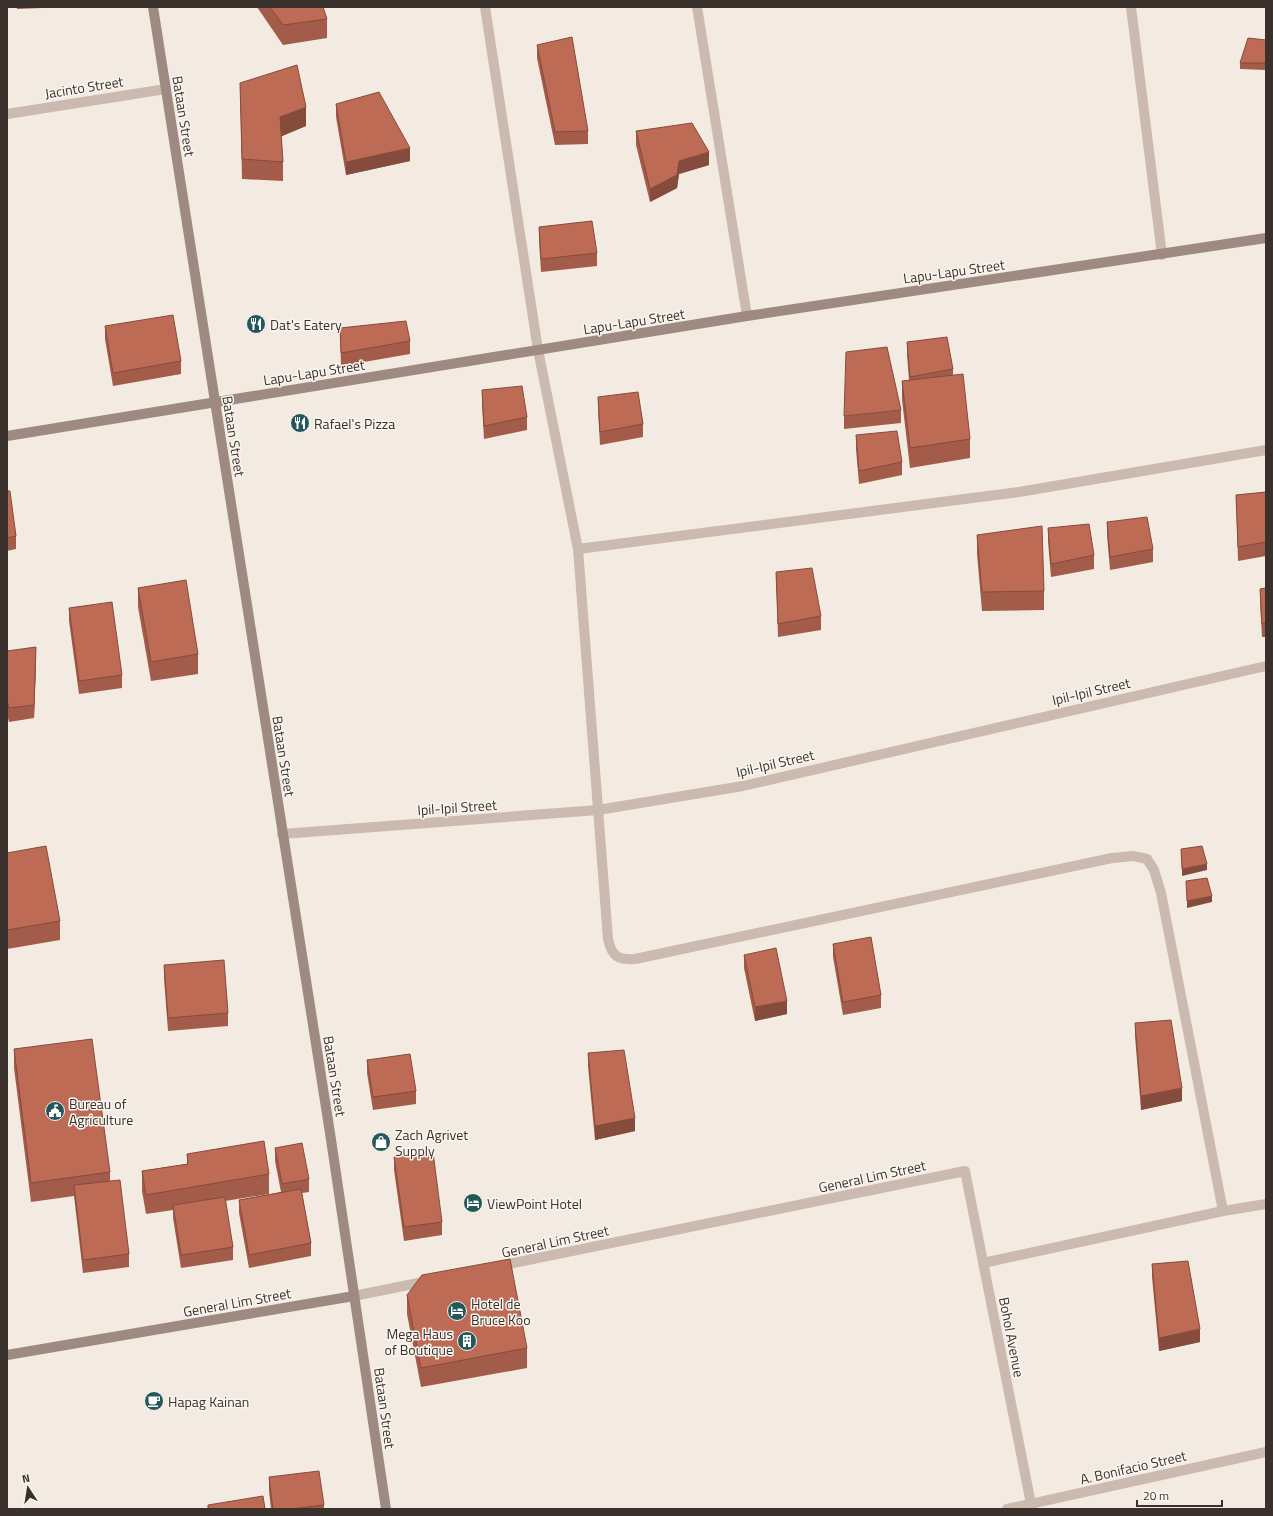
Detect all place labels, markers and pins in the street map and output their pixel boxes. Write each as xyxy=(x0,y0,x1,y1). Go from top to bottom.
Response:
restaurant icon: Dat's Eatery xyxy=(245,313,267,335)
place label: Dat's Eatery xyxy=(270,314,342,335)
restaurant icon: Rafael's Pizza xyxy=(289,412,311,434)
place label: Rafael's Pizza xyxy=(314,413,395,434)
place label: Bureau of Agriculture xyxy=(69,1093,133,1130)
public building icon: Bureau of Agriculture xyxy=(44,1100,66,1122)
place label: Zach Agrivet Supply xyxy=(395,1124,468,1161)
shop icon: Zach Agrivet Supply xyxy=(370,1131,392,1153)
hotel icon: ViewPoint Hotel xyxy=(462,1192,484,1214)
place label: ViewPoint Hotel xyxy=(487,1193,582,1214)
place label: Hotel de Bruce Koo xyxy=(471,1293,531,1330)
hotel icon: Hotel de Bruce Koo xyxy=(446,1300,468,1322)
place label: Mega Haus of Boutique xyxy=(385,1323,453,1360)
building icon: Mega Haus of Boutique xyxy=(456,1330,478,1352)
cafe icon: Hapag Kainan xyxy=(143,1390,165,1412)
place label: Hapag Kainan xyxy=(168,1391,249,1412)

